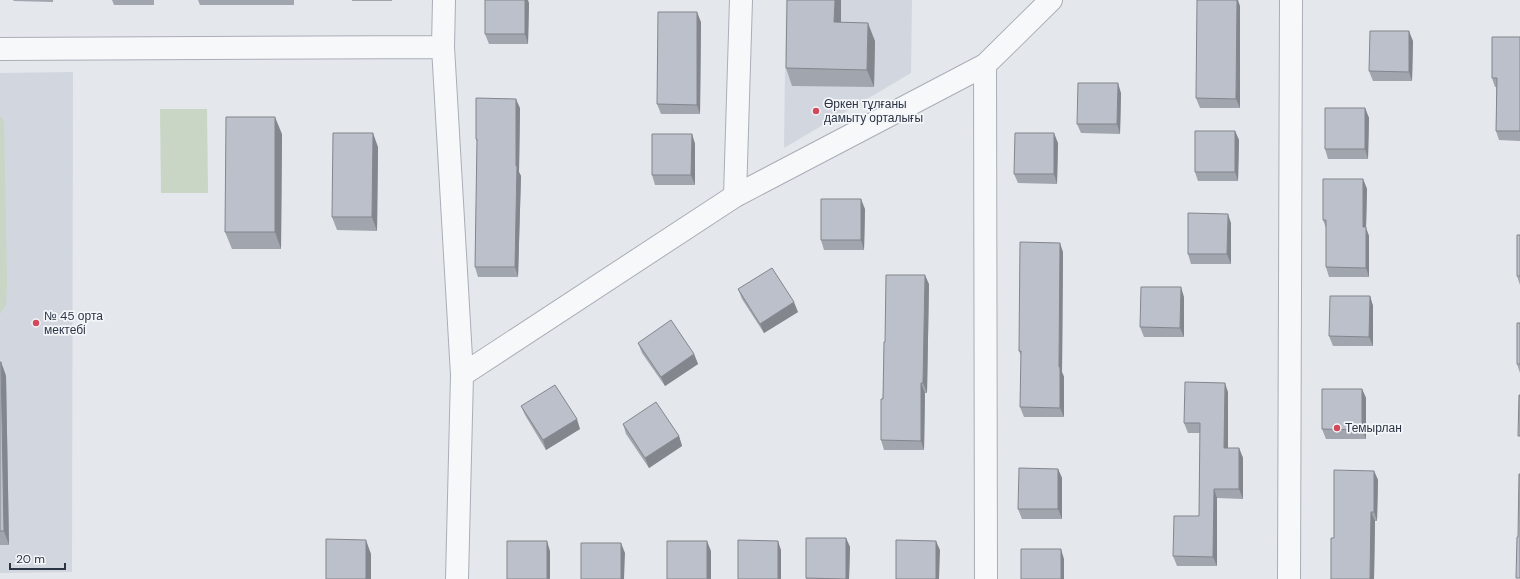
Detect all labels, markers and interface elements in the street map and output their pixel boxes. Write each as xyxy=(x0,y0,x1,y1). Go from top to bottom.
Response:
place label: Өркен тұлғаны дамыту орталығы xyxy=(824,96,923,126)
marker: Өркен тұлғаны дамыту орталығы xyxy=(811,106,821,116)
place label: № 45 орта мектебі xyxy=(44,308,103,338)
marker: № 45 орта мектебі xyxy=(31,318,41,328)
place label: Темырлан xyxy=(1345,420,1402,436)
marker: Темырлан xyxy=(1332,423,1342,433)
scale bar xyxy=(10,545,65,571)
text: 20 m xyxy=(16,551,45,567)

